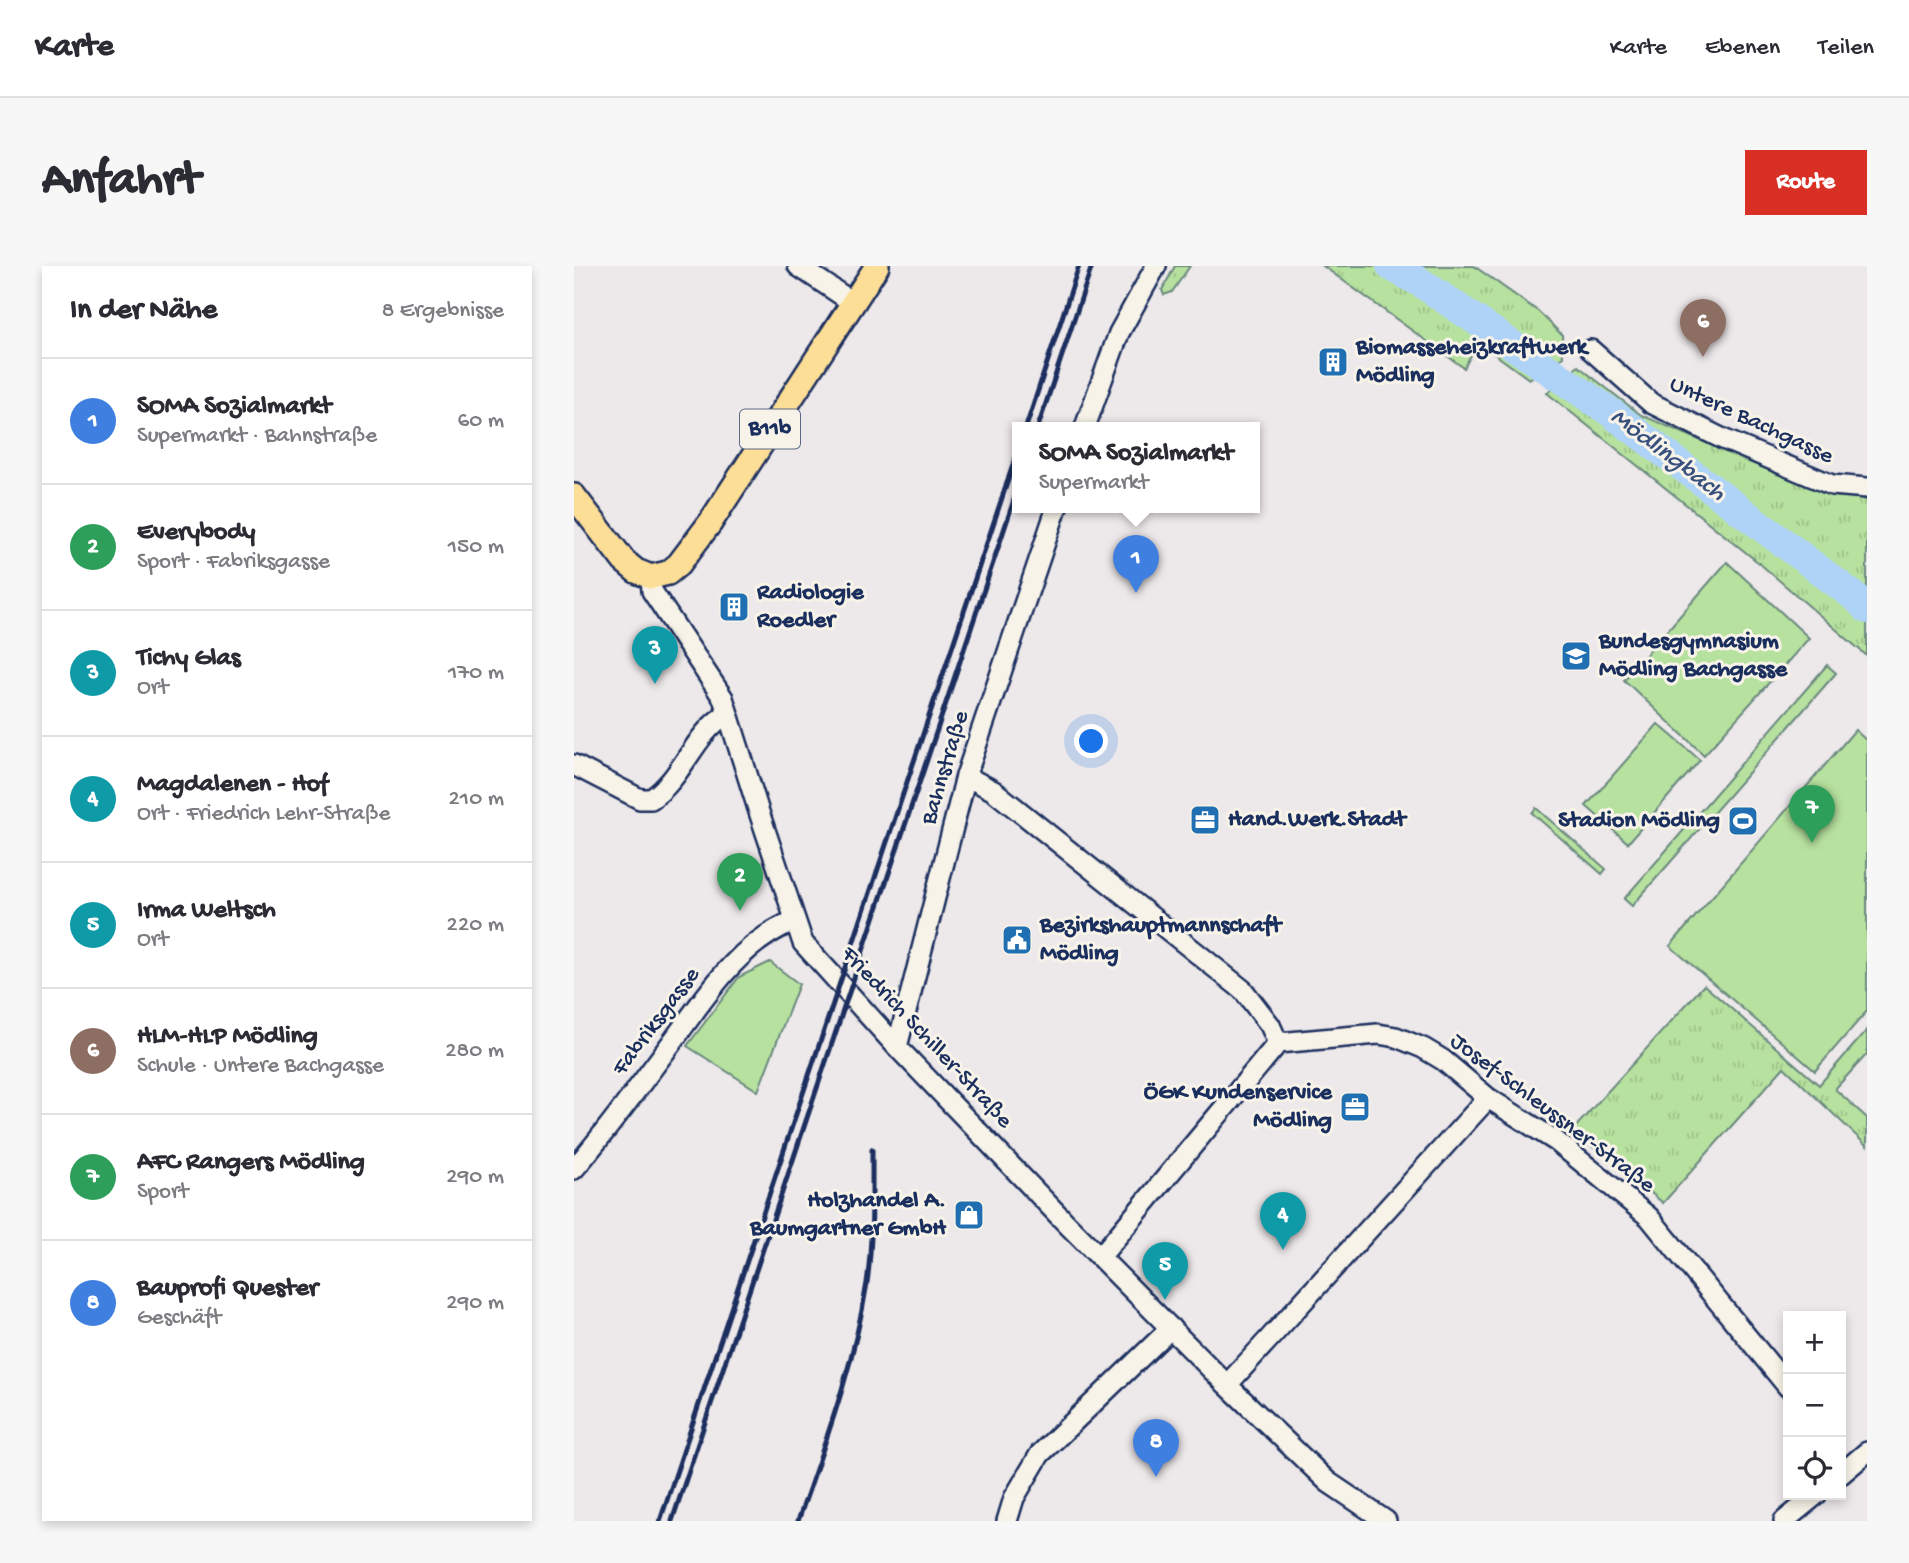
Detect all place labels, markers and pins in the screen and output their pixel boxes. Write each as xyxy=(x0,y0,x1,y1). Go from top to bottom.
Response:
pin: 6 xyxy=(1680,299,1726,357)
place label: Biomasseheizkraftwerk Mödling xyxy=(1355,334,1591,391)
building icon: Biomasseheizkraftwerk Mödling xyxy=(1316,345,1350,379)
pin: 1 xyxy=(1113,535,1159,593)
place label: Radiologie Roedler xyxy=(756,579,865,636)
building icon: Radiologie Roedler xyxy=(717,590,751,624)
pin: 3 xyxy=(632,626,678,684)
place label: Bundesgymnasium Mödling Bachgasse xyxy=(1598,628,1789,685)
school or university icon: Bundesgymnasium Mödling Bachgasse xyxy=(1559,639,1593,673)
pin: 7 xyxy=(1789,785,1835,843)
office icon: Hand.Werk.Stadt xyxy=(1188,803,1222,837)
sports icon: Stadion Mödling xyxy=(1726,804,1760,838)
place label: Hand.Werk.Stadt xyxy=(1228,806,1408,835)
place label: Stadion Mödling xyxy=(1558,807,1720,836)
pin: 2 xyxy=(717,853,763,911)
place label: Bezirkshauptmannschaft Mödling xyxy=(1039,912,1283,969)
public building icon: Bezirkshauptmannschaft Mödling xyxy=(1000,923,1034,957)
place label: ÖGK Kundenservice Mödling xyxy=(1144,1079,1334,1136)
office icon: ÖGK Kundenservice Mödling xyxy=(1338,1090,1372,1124)
place label: Holzhandel A. Baumgartner GmbH xyxy=(749,1187,947,1244)
pin: 4 xyxy=(1260,1192,1306,1250)
shop icon: Holzhandel A. Baumgartner GmbH xyxy=(952,1198,986,1232)
pin: 5 xyxy=(1142,1242,1188,1300)
pin: 8 xyxy=(1133,1419,1179,1477)

